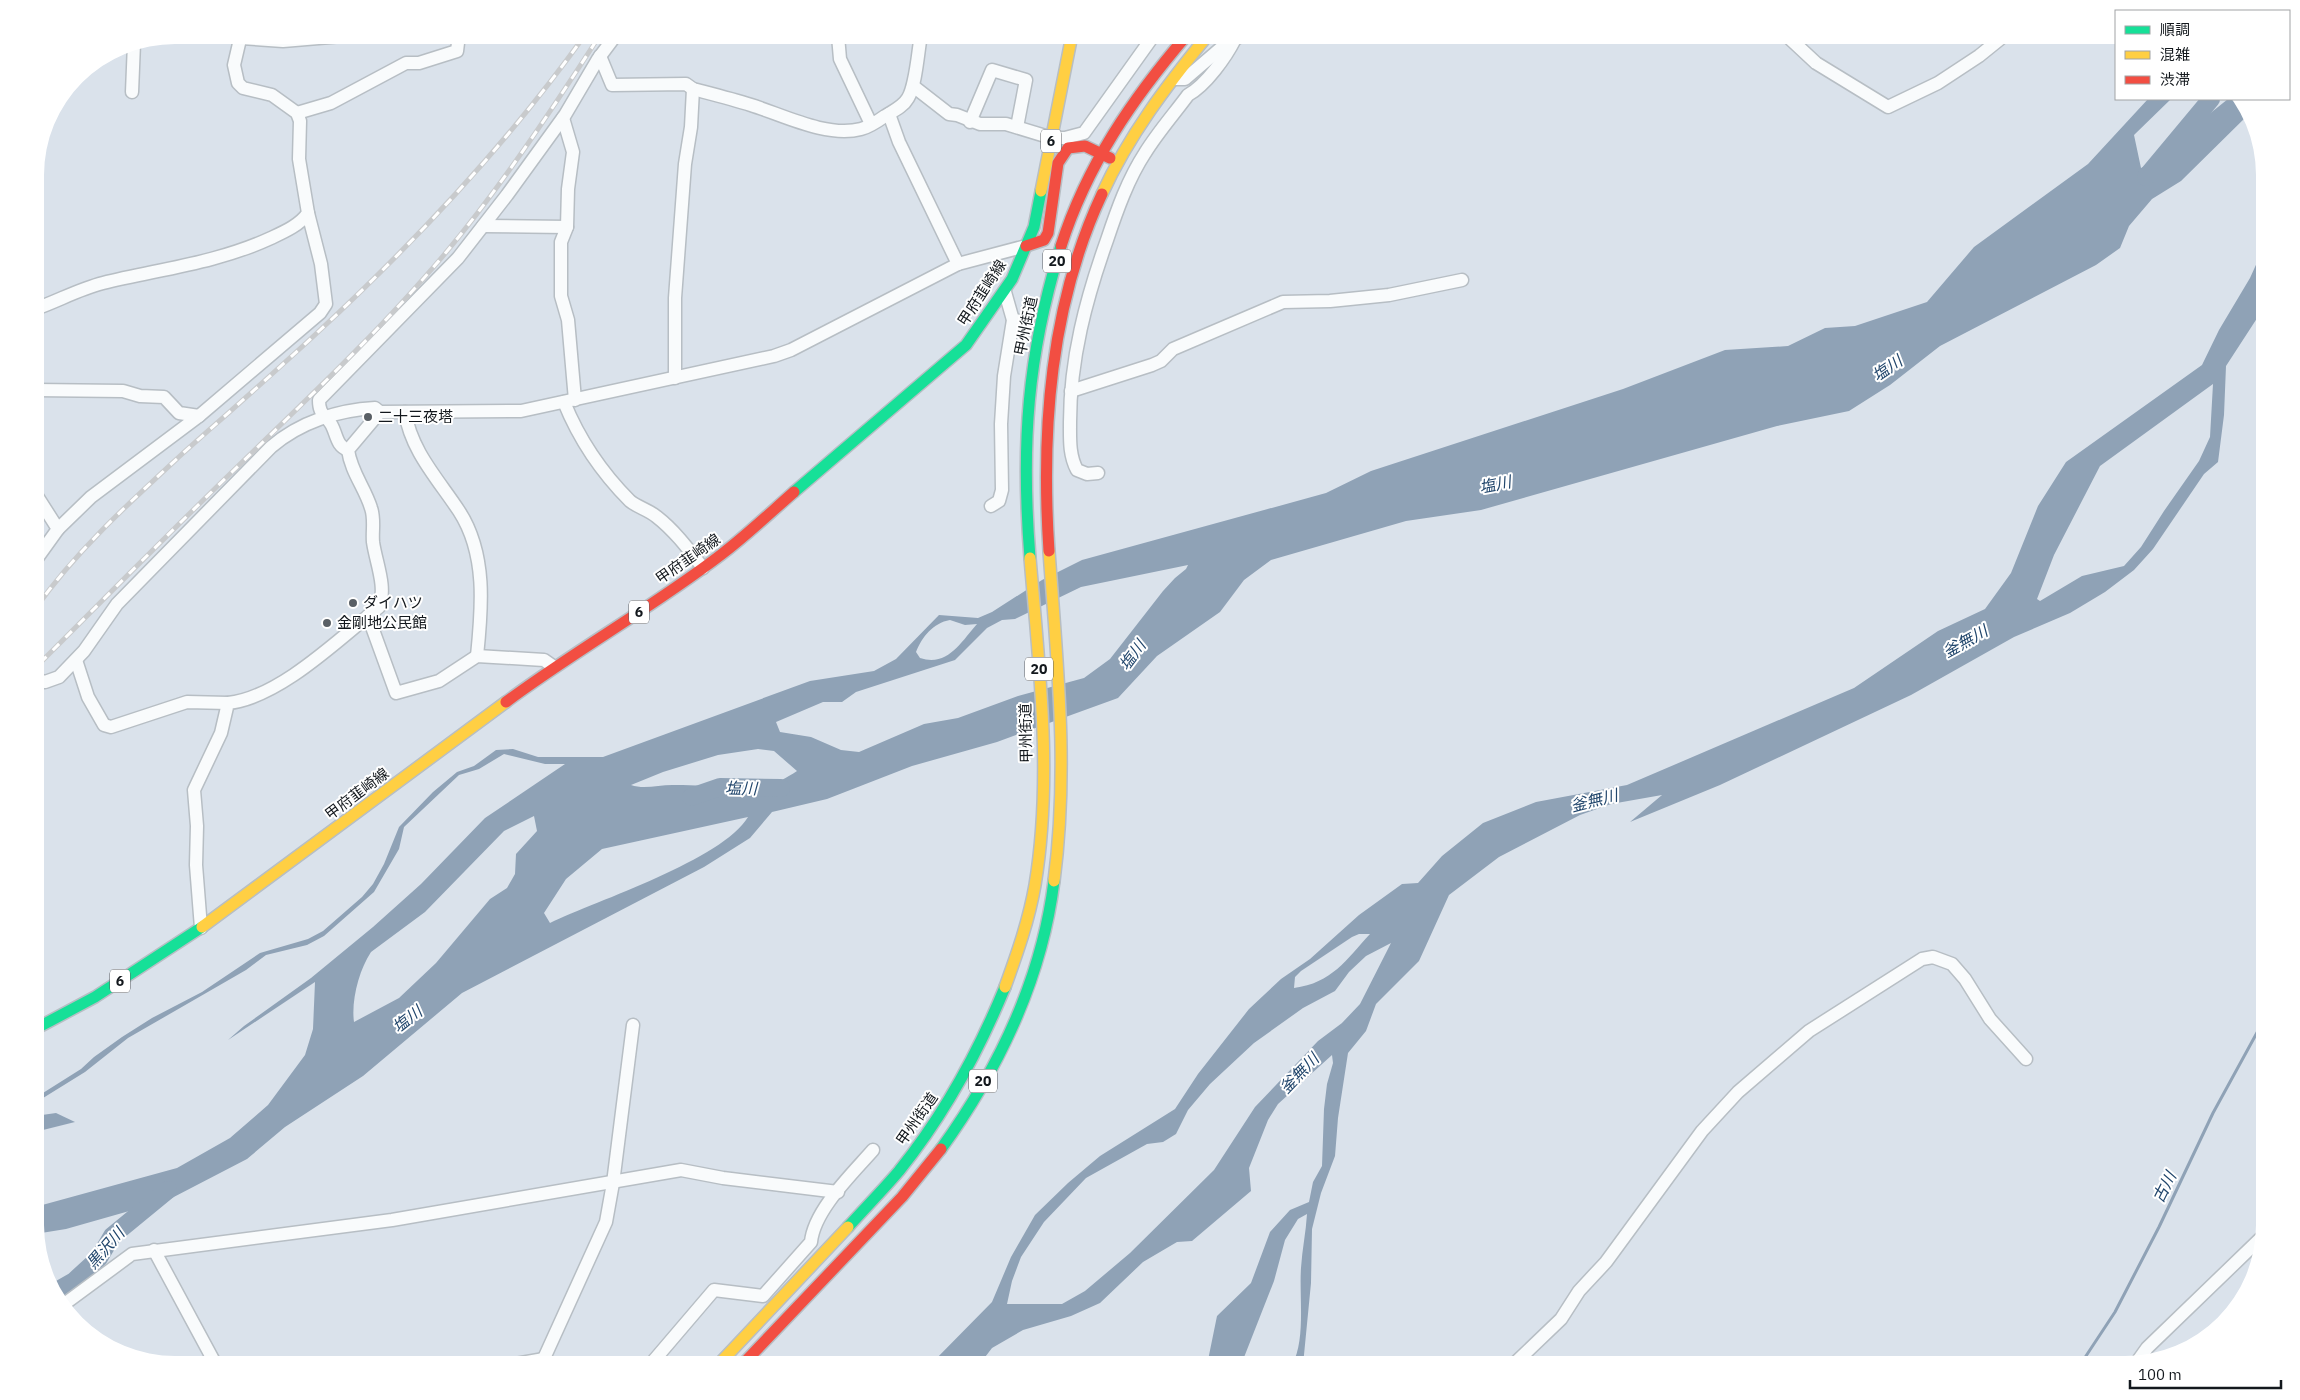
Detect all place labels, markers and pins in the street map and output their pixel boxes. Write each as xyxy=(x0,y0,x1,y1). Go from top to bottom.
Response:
place label: 二十三夜塔 xyxy=(378,407,453,426)
marker: 二十三夜塔 xyxy=(362,411,374,423)
place label: ダイハツ xyxy=(363,593,423,612)
marker: ダイハツ xyxy=(347,597,359,609)
place label: 金剛地公民館 xyxy=(337,613,427,632)
marker: 金剛地公民館 xyxy=(321,617,333,629)

